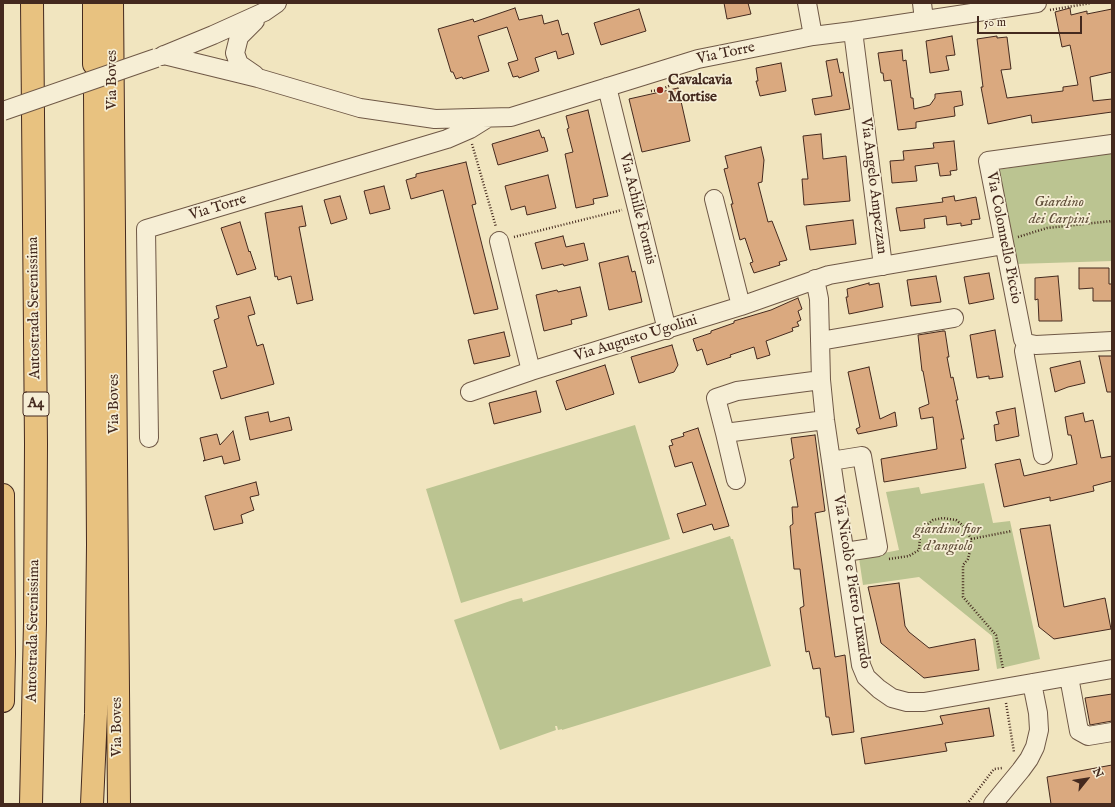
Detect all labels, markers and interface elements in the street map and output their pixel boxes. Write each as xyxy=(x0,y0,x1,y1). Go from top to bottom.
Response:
scale bar xyxy=(979,8,1084,34)
text: 50 m xyxy=(984,15,1006,30)
street label: Via Torre xyxy=(695,39,757,69)
street label: Via Boves xyxy=(104,50,122,110)
place label: Cavalcavia Mortise xyxy=(668,72,732,107)
marker: Cavalcavia Mortise xyxy=(655,85,665,95)
street label: Via Angelo Ampezzan xyxy=(856,117,890,255)
street label: Via Achille Formis xyxy=(614,151,660,267)
street label: Via Colonnello Piccio xyxy=(981,170,1025,306)
street label: Via Torre xyxy=(187,191,249,225)
park label: Giardino dei Carpini xyxy=(1029,194,1089,229)
street label: Autostrada Serenissima xyxy=(25,236,45,380)
street label: Via Augusto Ugolini xyxy=(572,312,700,366)
street label: Via Boves xyxy=(106,374,124,434)
road number: A4 xyxy=(23,392,49,416)
street label: Via Nicolò e Pietro Luxardo xyxy=(828,494,874,670)
park label: giardino fior d'angiolo xyxy=(915,521,981,556)
street label: Autostrada Serenissima xyxy=(24,559,44,703)
street label: Via Boves xyxy=(109,697,127,757)
north arrow xyxy=(1067,759,1107,799)
text: N xyxy=(1089,765,1106,781)

